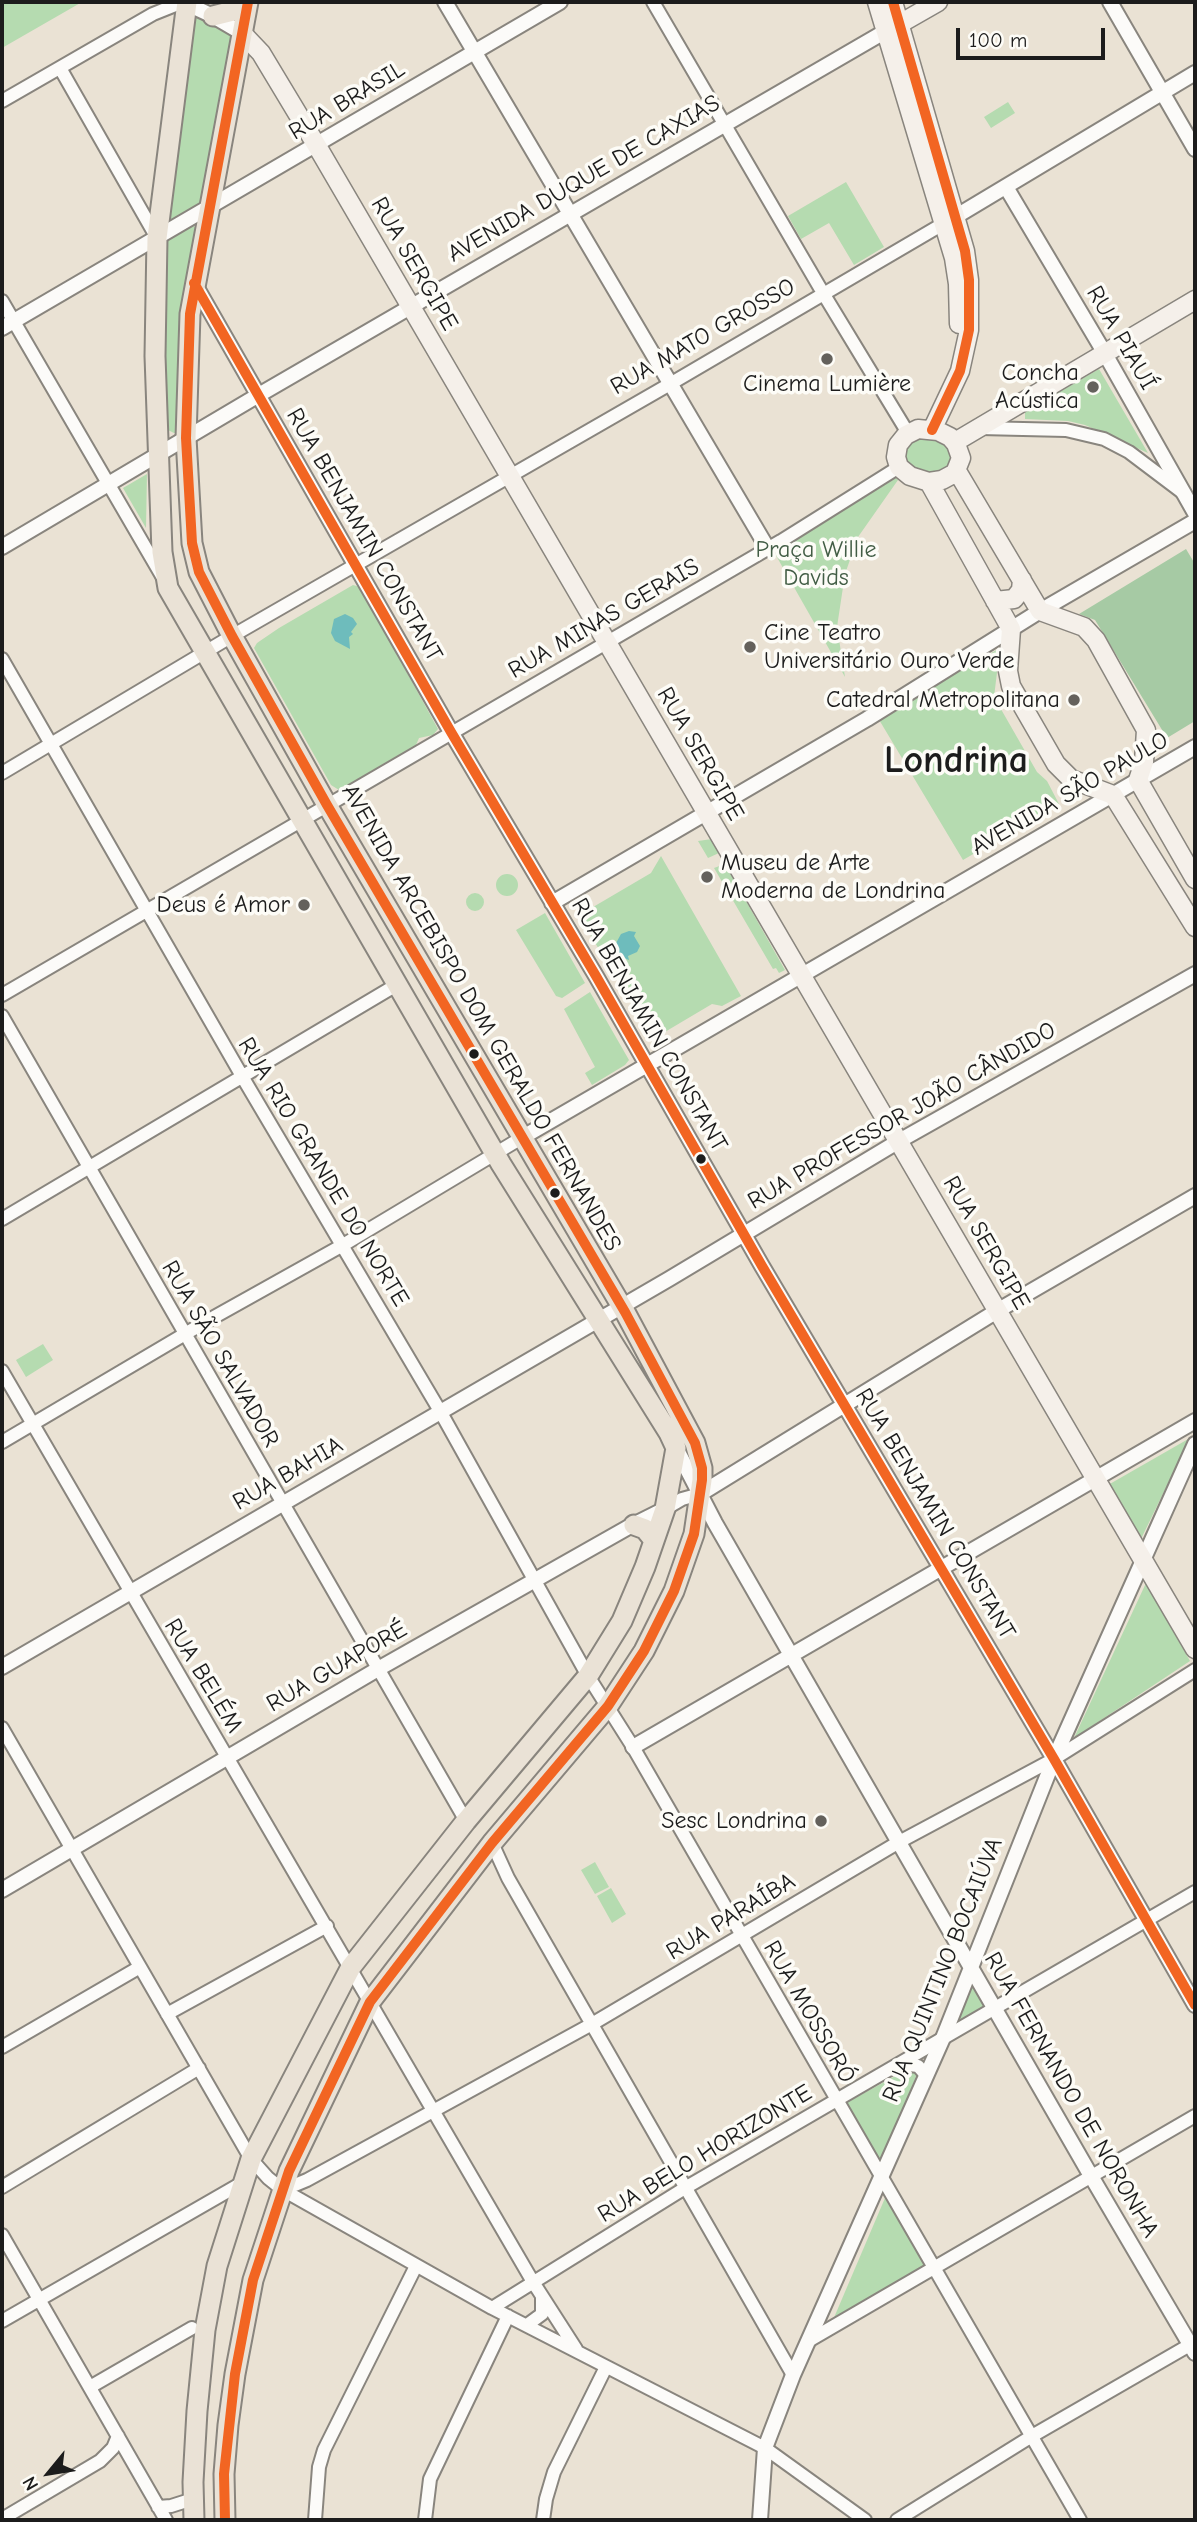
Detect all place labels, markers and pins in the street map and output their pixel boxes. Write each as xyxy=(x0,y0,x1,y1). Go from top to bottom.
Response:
marker: Cinema Lumière xyxy=(819,351,835,367)
place label: Concha Acústica xyxy=(995,359,1079,415)
place label: Cinema Lumière xyxy=(743,370,911,398)
marker: Concha Acústica xyxy=(1085,379,1101,395)
place label: Cine Teatro Universitário Ouro Verde xyxy=(764,619,1015,675)
marker: Cine Teatro Universitário Ouro Verde xyxy=(742,639,758,655)
place label: Catedral Metropolitana xyxy=(826,686,1060,714)
marker: Catedral Metropolitana xyxy=(1066,692,1082,708)
place label: Museu de Arte Moderna de Londrina xyxy=(721,849,945,905)
marker: Museu de Arte Moderna de Londrina xyxy=(699,869,715,885)
place label: Deus é Amor xyxy=(157,891,290,919)
marker: Deus é Amor xyxy=(296,897,312,913)
unlabelled marker xyxy=(467,1047,481,1061)
unlabelled marker xyxy=(694,1152,708,1166)
unlabelled marker xyxy=(548,1186,562,1200)
place label: Sesc Londrina xyxy=(661,1807,807,1835)
marker: Sesc Londrina xyxy=(813,1813,829,1829)

